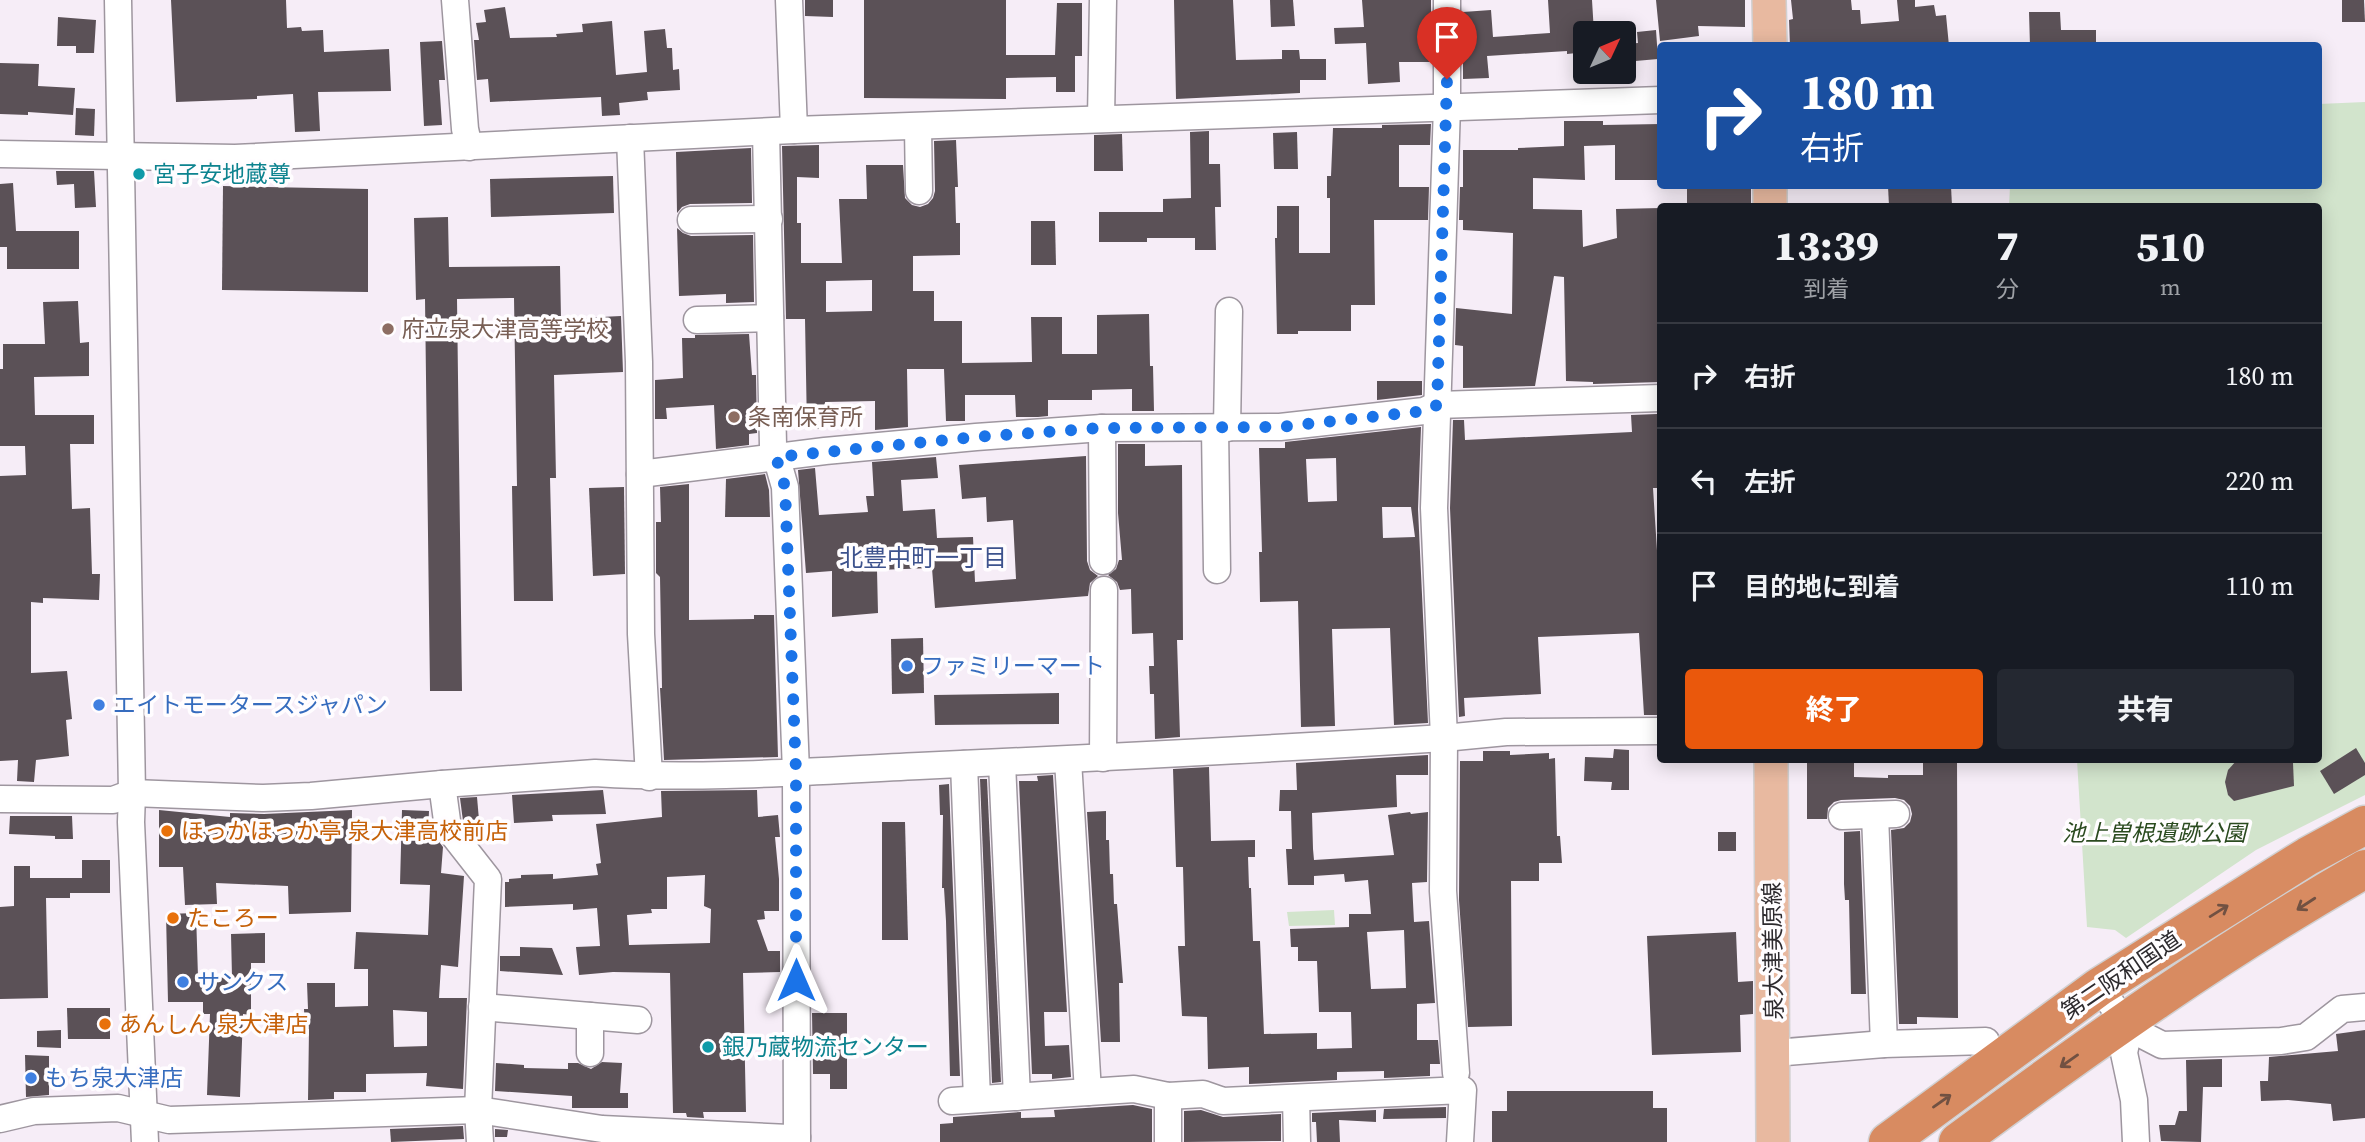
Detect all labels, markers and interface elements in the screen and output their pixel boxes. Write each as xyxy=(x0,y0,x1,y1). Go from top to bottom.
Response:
pin xyxy=(1417,7,1477,79)
icon: arrive xyxy=(1428,18,1466,56)
north arrow xyxy=(1573,21,1636,84)
map controls xyxy=(1573,21,1636,84)
text: 180 m xyxy=(1800,58,1935,125)
icon: right xyxy=(1685,70,1776,161)
text: 右折 xyxy=(1800,126,1864,170)
place label: 宮子安地蔵尊 xyxy=(153,158,291,190)
marker: 宮子安地蔵尊 xyxy=(131,166,147,182)
text: 13:39 xyxy=(1774,216,1879,274)
text: 7 xyxy=(1996,216,2019,274)
text: 510 xyxy=(2136,217,2205,275)
text: m xyxy=(2160,271,2181,303)
text: 到着 xyxy=(1803,273,1849,305)
text: 分 xyxy=(1996,273,2019,305)
place label: 府立泉大津高等学校 xyxy=(402,313,609,345)
marker: 府立泉大津高等学校 xyxy=(380,321,396,337)
icon: right xyxy=(1685,357,1723,395)
text: 180 m xyxy=(2226,358,2294,394)
text: 右折 xyxy=(1744,359,1796,395)
place label: 条南保育所 xyxy=(748,401,863,433)
marker: 条南保育所 xyxy=(726,409,742,425)
icon: left xyxy=(1685,462,1723,500)
text: 220 m xyxy=(2226,463,2294,499)
text: 左折 xyxy=(1744,464,1796,500)
district label: 北豊中町一丁目 xyxy=(839,541,1007,574)
icon: arrive xyxy=(1685,567,1723,605)
text: 110 m xyxy=(2226,568,2294,604)
text: 目的地に到着 xyxy=(1744,569,1900,605)
place label: ファミリーマート xyxy=(921,650,1105,682)
marker: ファミリーマート xyxy=(899,658,915,674)
button: 終了 xyxy=(1685,669,1983,749)
button: 共有 xyxy=(1997,669,2294,749)
place label: エイトモータースジャパン xyxy=(113,689,388,721)
marker: エイトモータースジャパン xyxy=(91,697,107,713)
place label: ほっかほっか亭 泉大津高校前店 xyxy=(181,815,508,847)
park label: 池上曽根遺跡公園 xyxy=(2062,817,2249,849)
marker: ほっかほっか亭 泉大津高校前店 xyxy=(159,823,175,839)
street label: 泉大津美原線 xyxy=(1756,882,1790,1020)
one-way arrow xyxy=(2297,898,2317,912)
place label: たころー xyxy=(187,902,279,934)
one-way arrow xyxy=(2208,904,2228,918)
marker: たころー xyxy=(165,910,181,926)
street label: 第二阪和国道 xyxy=(2055,923,2187,1027)
position arrow xyxy=(759,943,833,1017)
place label: サンクス xyxy=(197,966,288,998)
marker: サンクス xyxy=(175,974,191,990)
place label: あんしん 泉大津店 xyxy=(119,1008,308,1040)
marker: あんしん 泉大津店 xyxy=(97,1016,113,1032)
place label: 銀乃蔵物流センター xyxy=(722,1031,929,1063)
marker: 銀乃蔵物流センター xyxy=(700,1039,716,1055)
one-way arrow xyxy=(2060,1054,2079,1068)
place label: もち泉大津店 xyxy=(45,1062,183,1094)
marker: もち泉大津店 xyxy=(23,1070,39,1086)
one-way arrow xyxy=(1932,1094,1951,1108)

